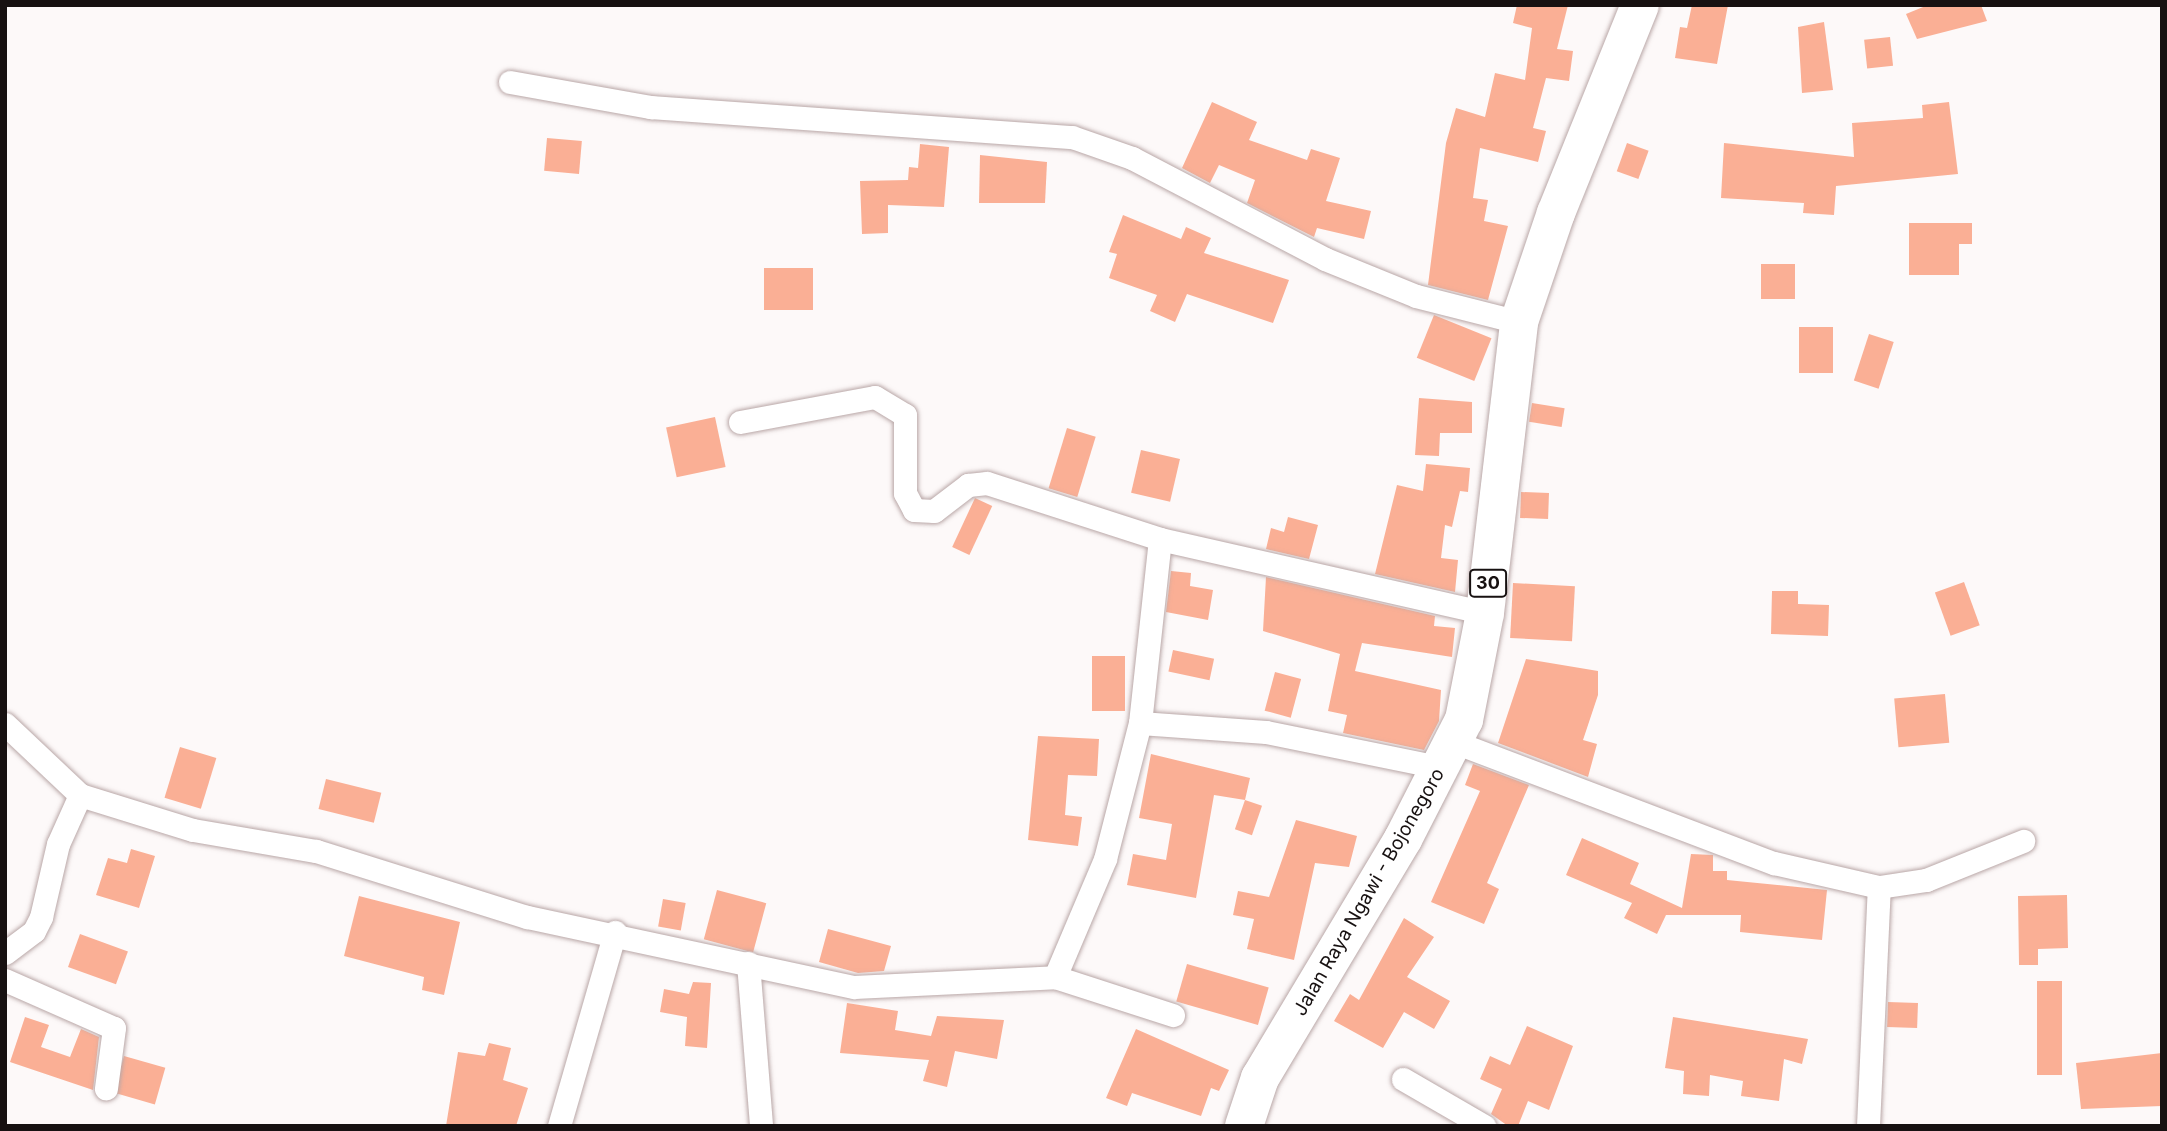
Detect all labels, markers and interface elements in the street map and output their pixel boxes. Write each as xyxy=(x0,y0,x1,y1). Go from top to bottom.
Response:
road number: 30 xyxy=(1469,568,1507,598)
street label: Jalan Raya Ngawi - Bojonegoro xyxy=(1289,764,1449,1020)

